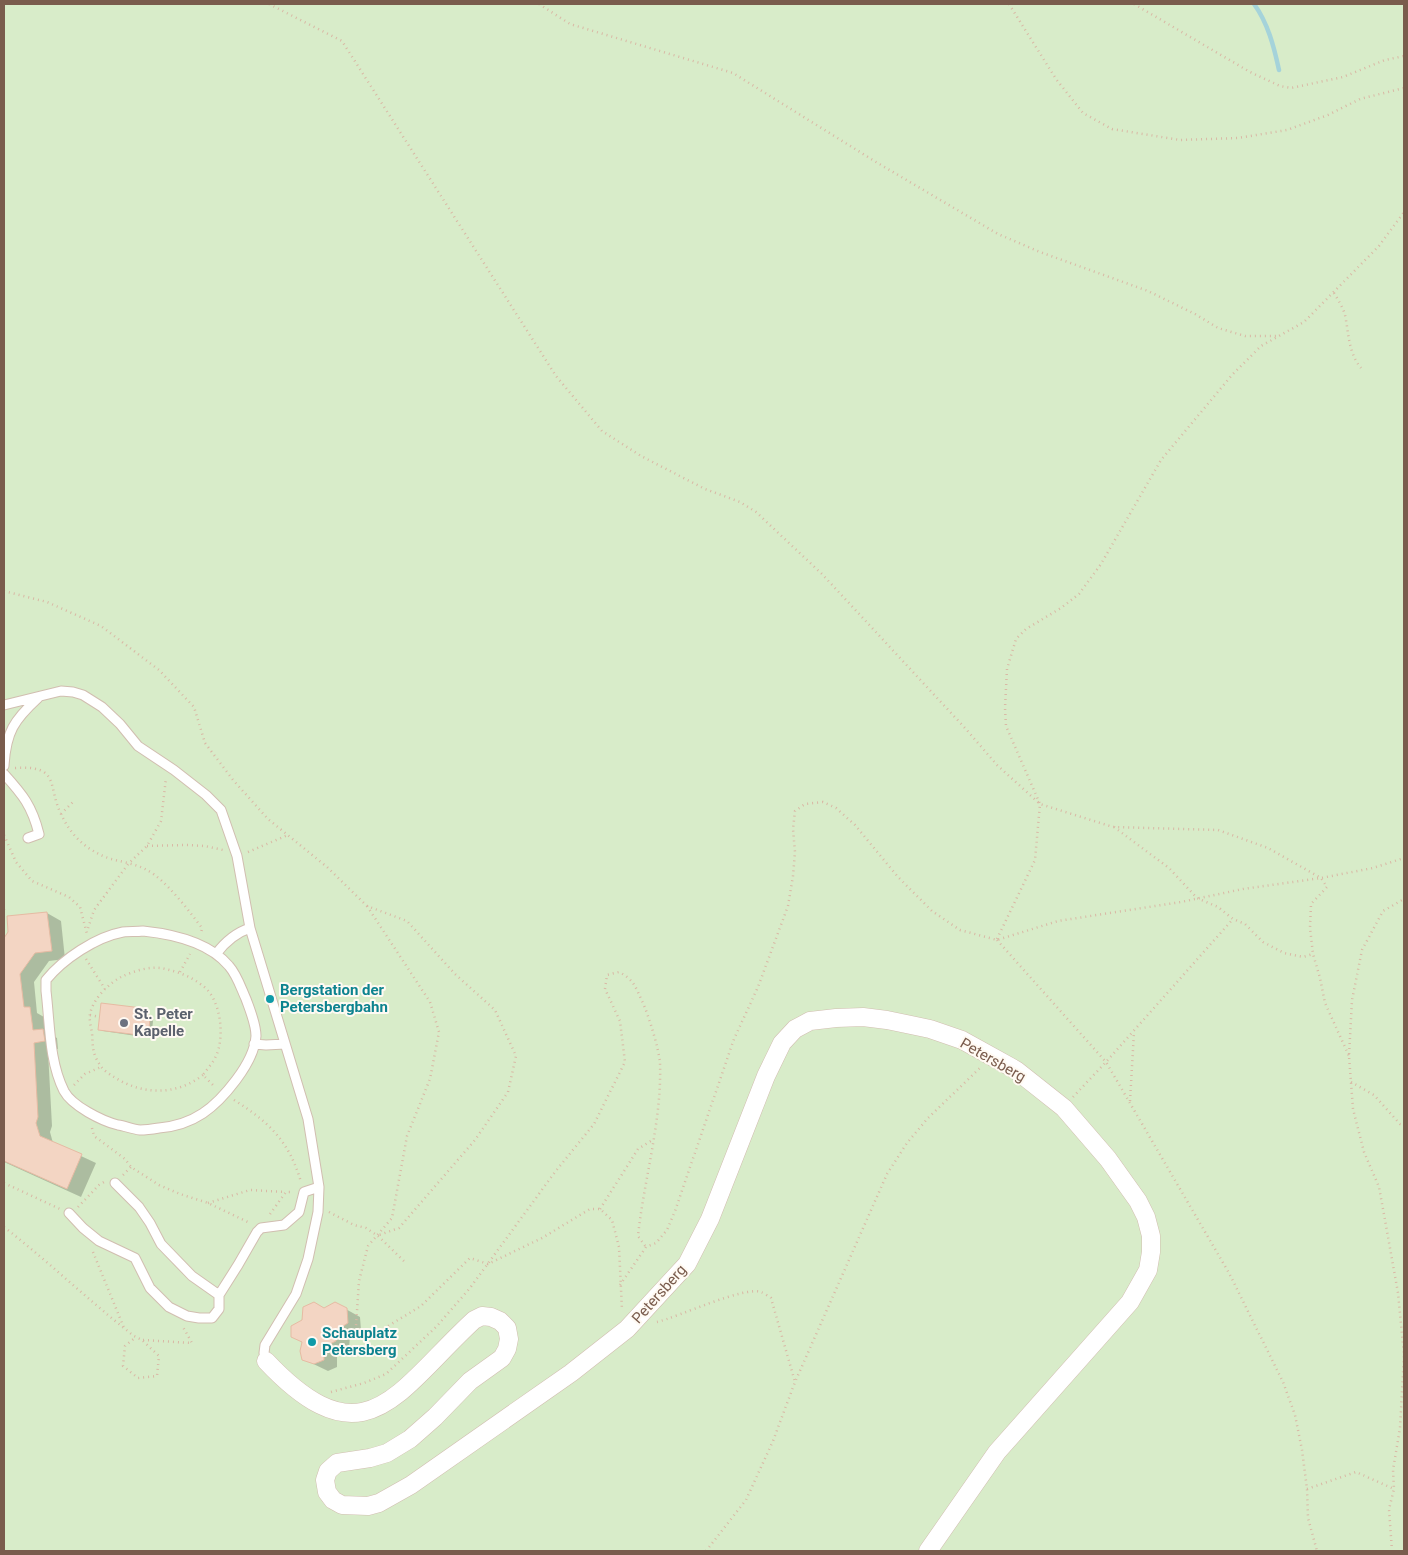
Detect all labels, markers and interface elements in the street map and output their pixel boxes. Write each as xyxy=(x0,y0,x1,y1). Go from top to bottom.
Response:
place label: Bergstation der Petersbergbahn xyxy=(280,981,388,1016)
marker: Bergstation der Petersbergbahn xyxy=(264,993,276,1005)
place label: St. Peter Kapelle xyxy=(134,1005,193,1040)
marker: St. Peter Kapelle xyxy=(118,1017,130,1029)
street label: Petersberg xyxy=(957,1034,1029,1086)
street label: Petersberg xyxy=(628,1261,690,1327)
place label: Schauplatz Petersberg xyxy=(322,1324,397,1359)
marker: Schauplatz Petersberg xyxy=(306,1336,318,1348)

